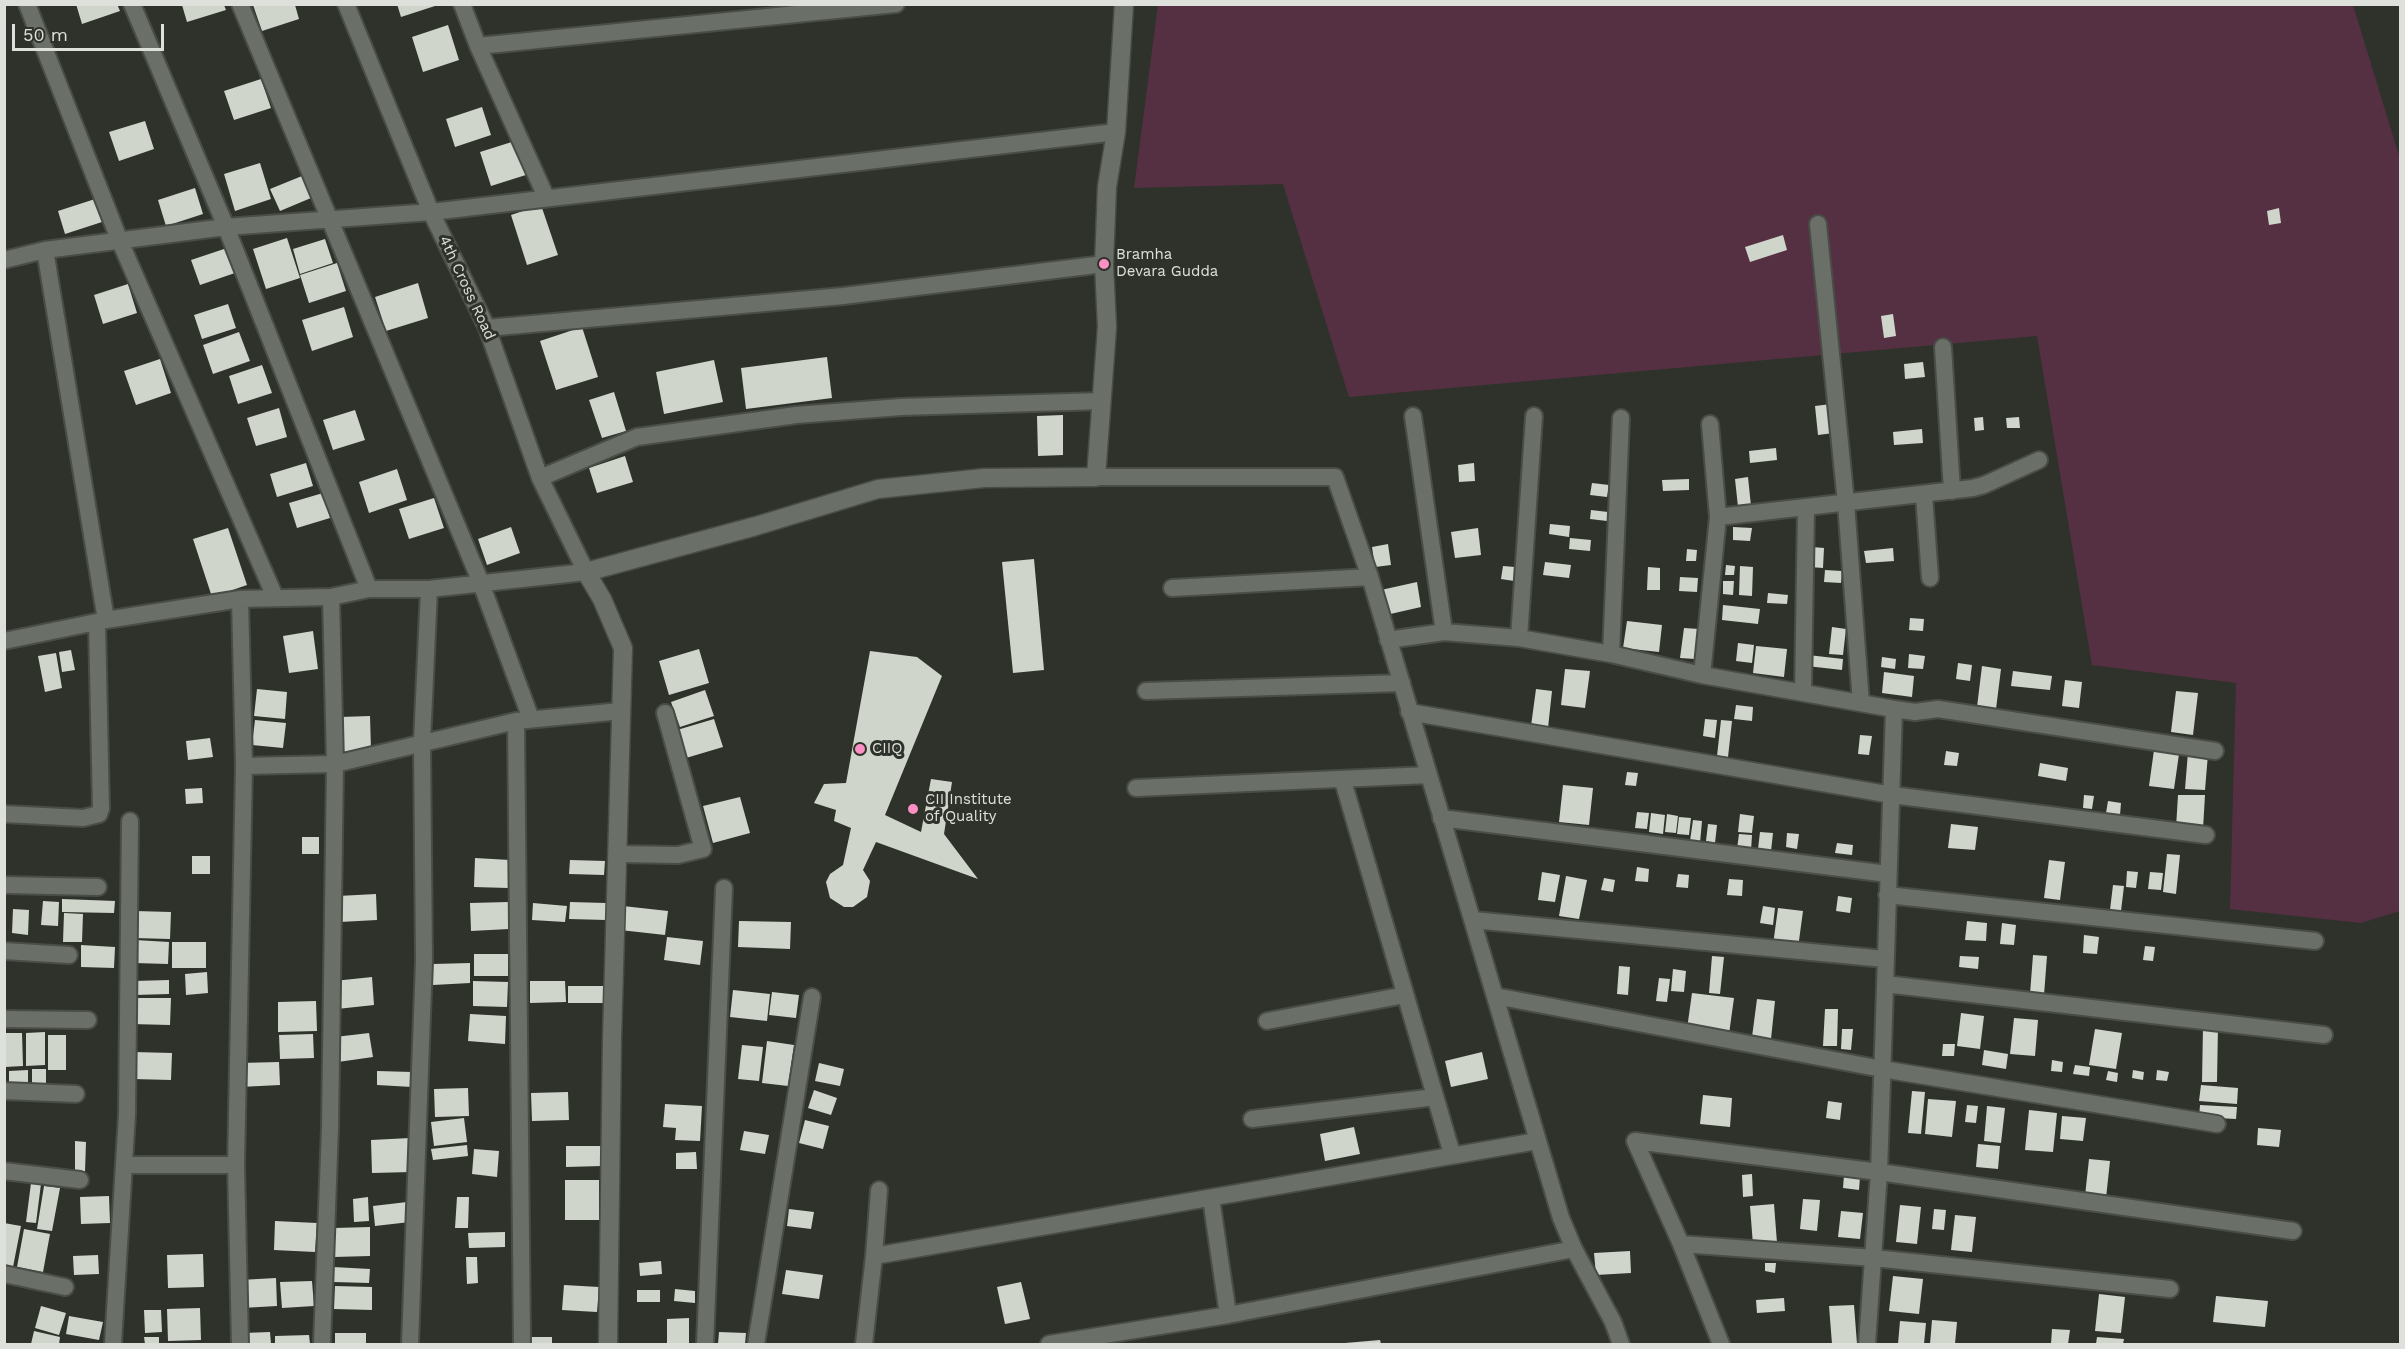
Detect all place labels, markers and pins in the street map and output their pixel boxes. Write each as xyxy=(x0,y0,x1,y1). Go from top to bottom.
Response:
place label: Bramha Devara Gudda xyxy=(1116,246,1218,281)
marker: Bramha Devara Gudda xyxy=(1097,257,1111,271)
place label: CIIQ xyxy=(872,740,902,758)
marker: CIIQ xyxy=(853,742,867,756)
place label: CII Institute of Quality xyxy=(925,791,1012,826)
marker: CII Institute of Quality xyxy=(906,802,920,816)

